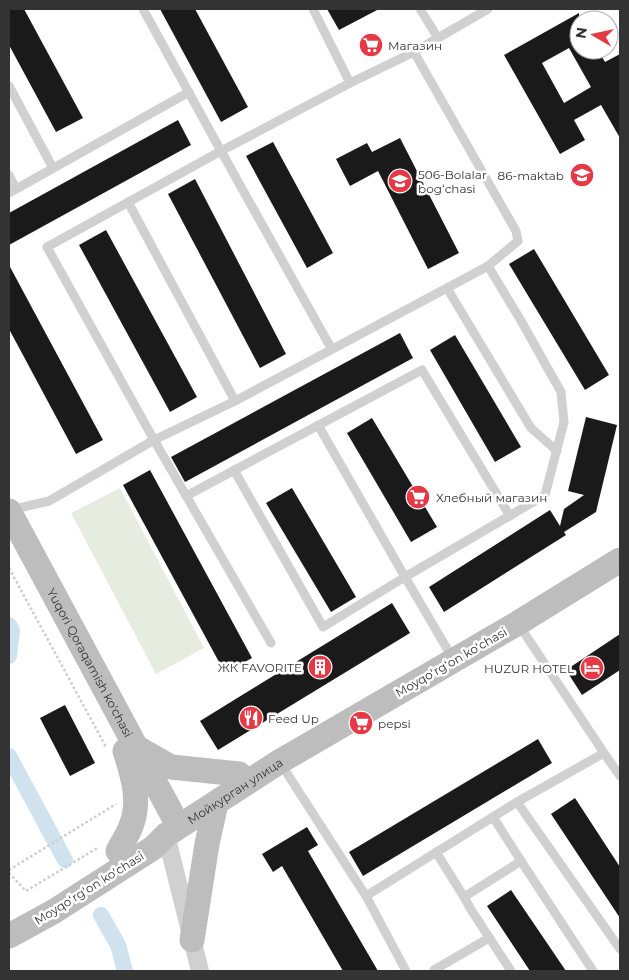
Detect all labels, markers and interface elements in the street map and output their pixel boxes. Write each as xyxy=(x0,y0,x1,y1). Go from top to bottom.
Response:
north arrow xyxy=(569,10,619,60)
text: N xyxy=(571,26,591,40)
supermarket icon: Магазин xyxy=(358,32,384,58)
place label: Магазин xyxy=(388,38,442,53)
school or university icon: 86-maktab xyxy=(569,162,595,188)
place label: 506-Bolalar bogʻchasi xyxy=(418,167,487,196)
school or university icon: 506-Bolalar bogʻchasi xyxy=(387,168,413,194)
place label: 86-maktab xyxy=(498,168,564,183)
supermarket icon: Хлебный магазин xyxy=(405,484,431,510)
place label: Хлебный магазин xyxy=(436,490,547,505)
street label: Yuqori Qoraqamish ko'chasi xyxy=(44,585,137,740)
street label: Moyqoʻrgʻon koʻchasi xyxy=(393,624,509,700)
building icon: ЖК FAVORITE xyxy=(307,654,333,680)
hotel icon: HUZUR HOTEL xyxy=(579,655,605,681)
place label: ЖК FAVORITE xyxy=(218,660,302,675)
place label: HUZUR HOTEL xyxy=(484,661,574,676)
restaurant icon: Feed Up xyxy=(238,705,264,731)
supermarket icon: pepsi xyxy=(348,710,374,736)
place label: Feed Up xyxy=(268,711,319,726)
place label: pepsi xyxy=(378,716,411,731)
street label: Мойкурган улица xyxy=(184,754,285,827)
street label: Moyqoʻrgʻon koʻchasi xyxy=(31,848,147,928)

